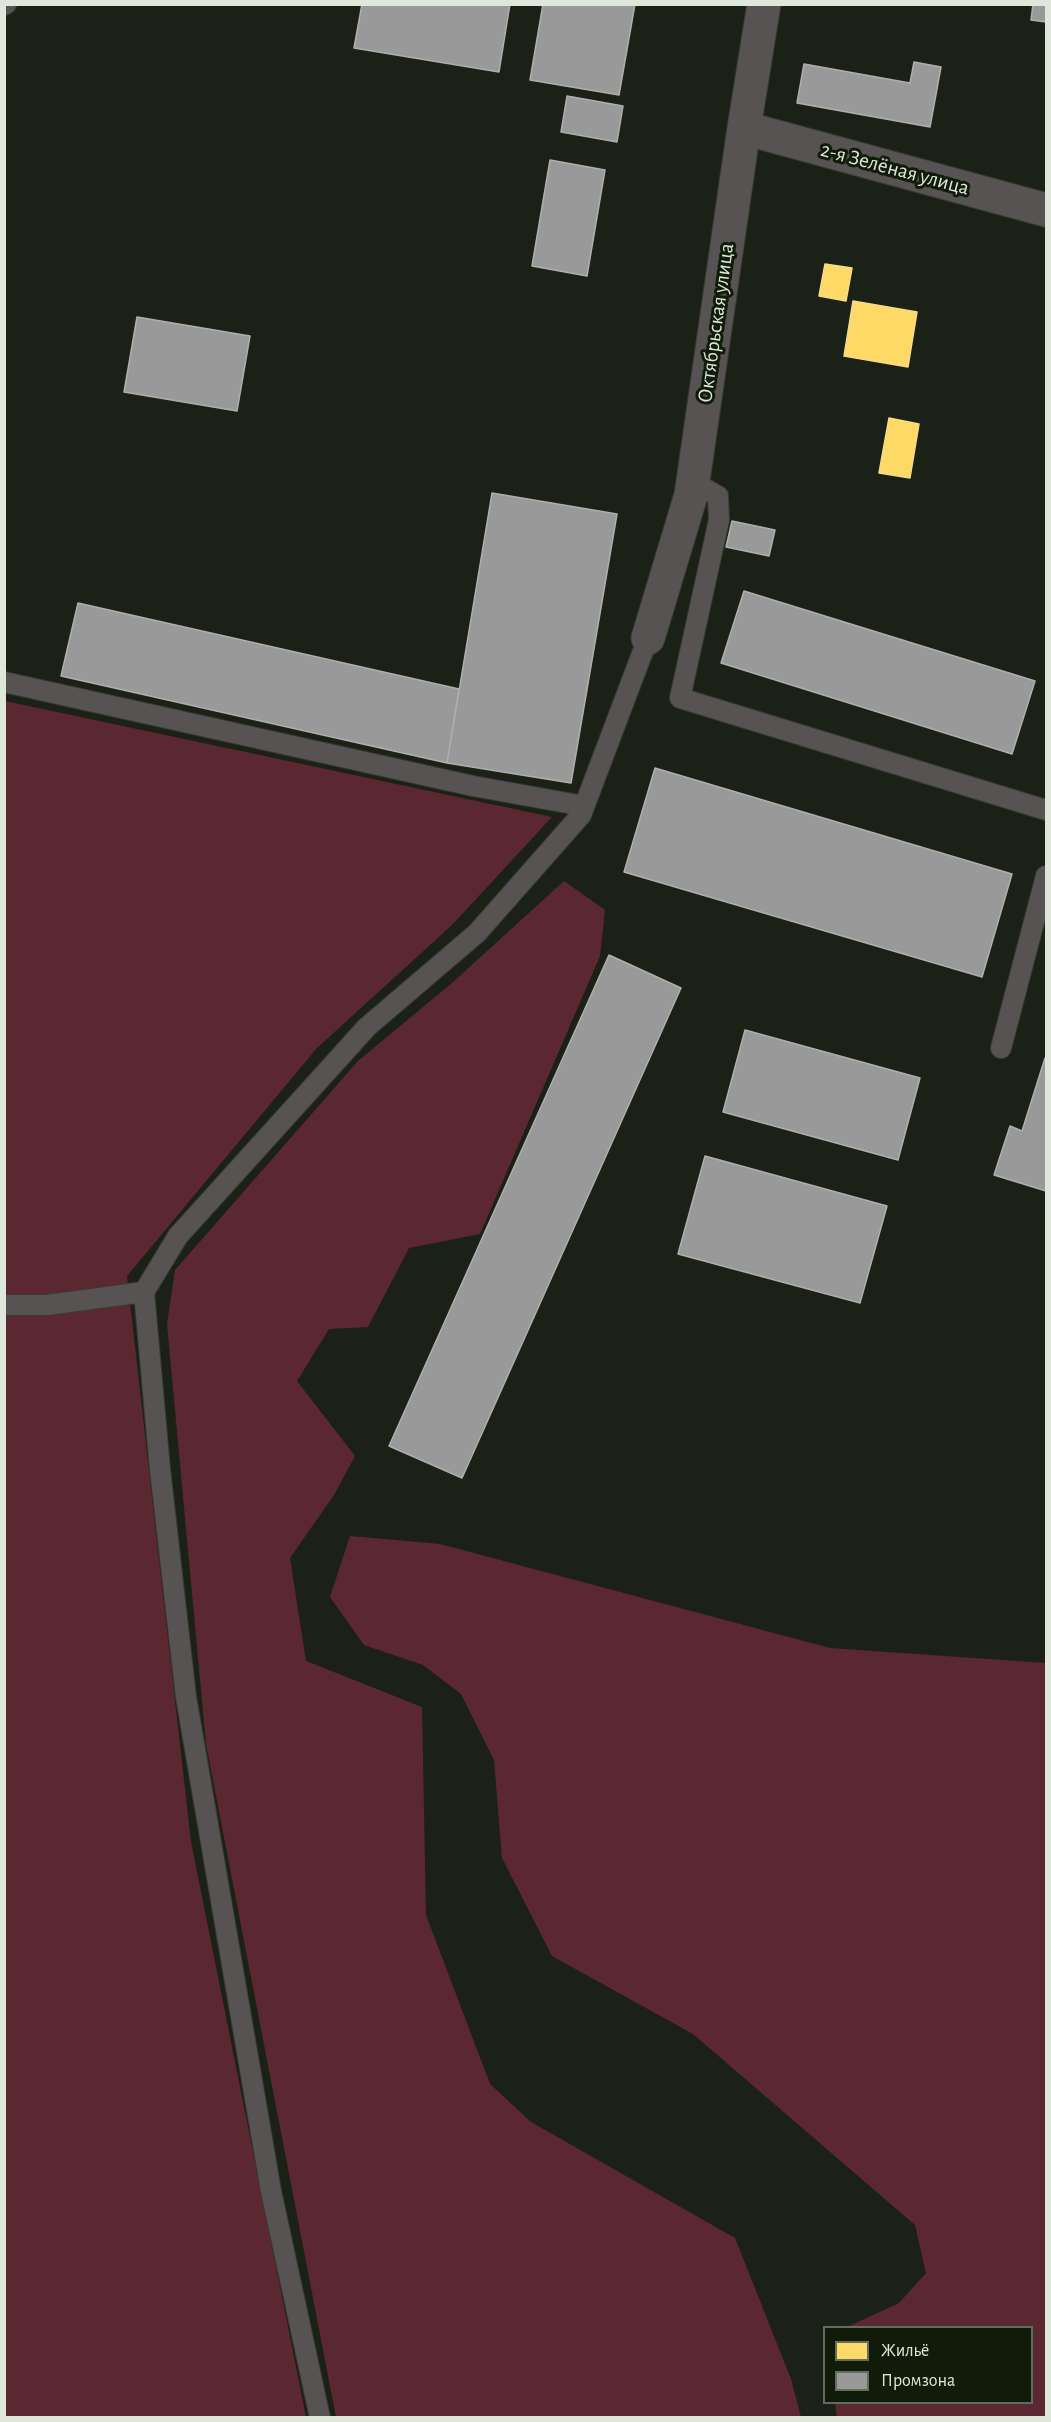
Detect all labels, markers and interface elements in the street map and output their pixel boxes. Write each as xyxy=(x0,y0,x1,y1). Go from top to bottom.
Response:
street label: 2-я Зелёная улица xyxy=(818,137,972,201)
street label: Октябрьская улица xyxy=(692,242,740,404)
legend xyxy=(823,2326,1033,2404)
text: Жильё xyxy=(881,2342,929,2360)
text: Промзона xyxy=(881,2372,955,2390)

